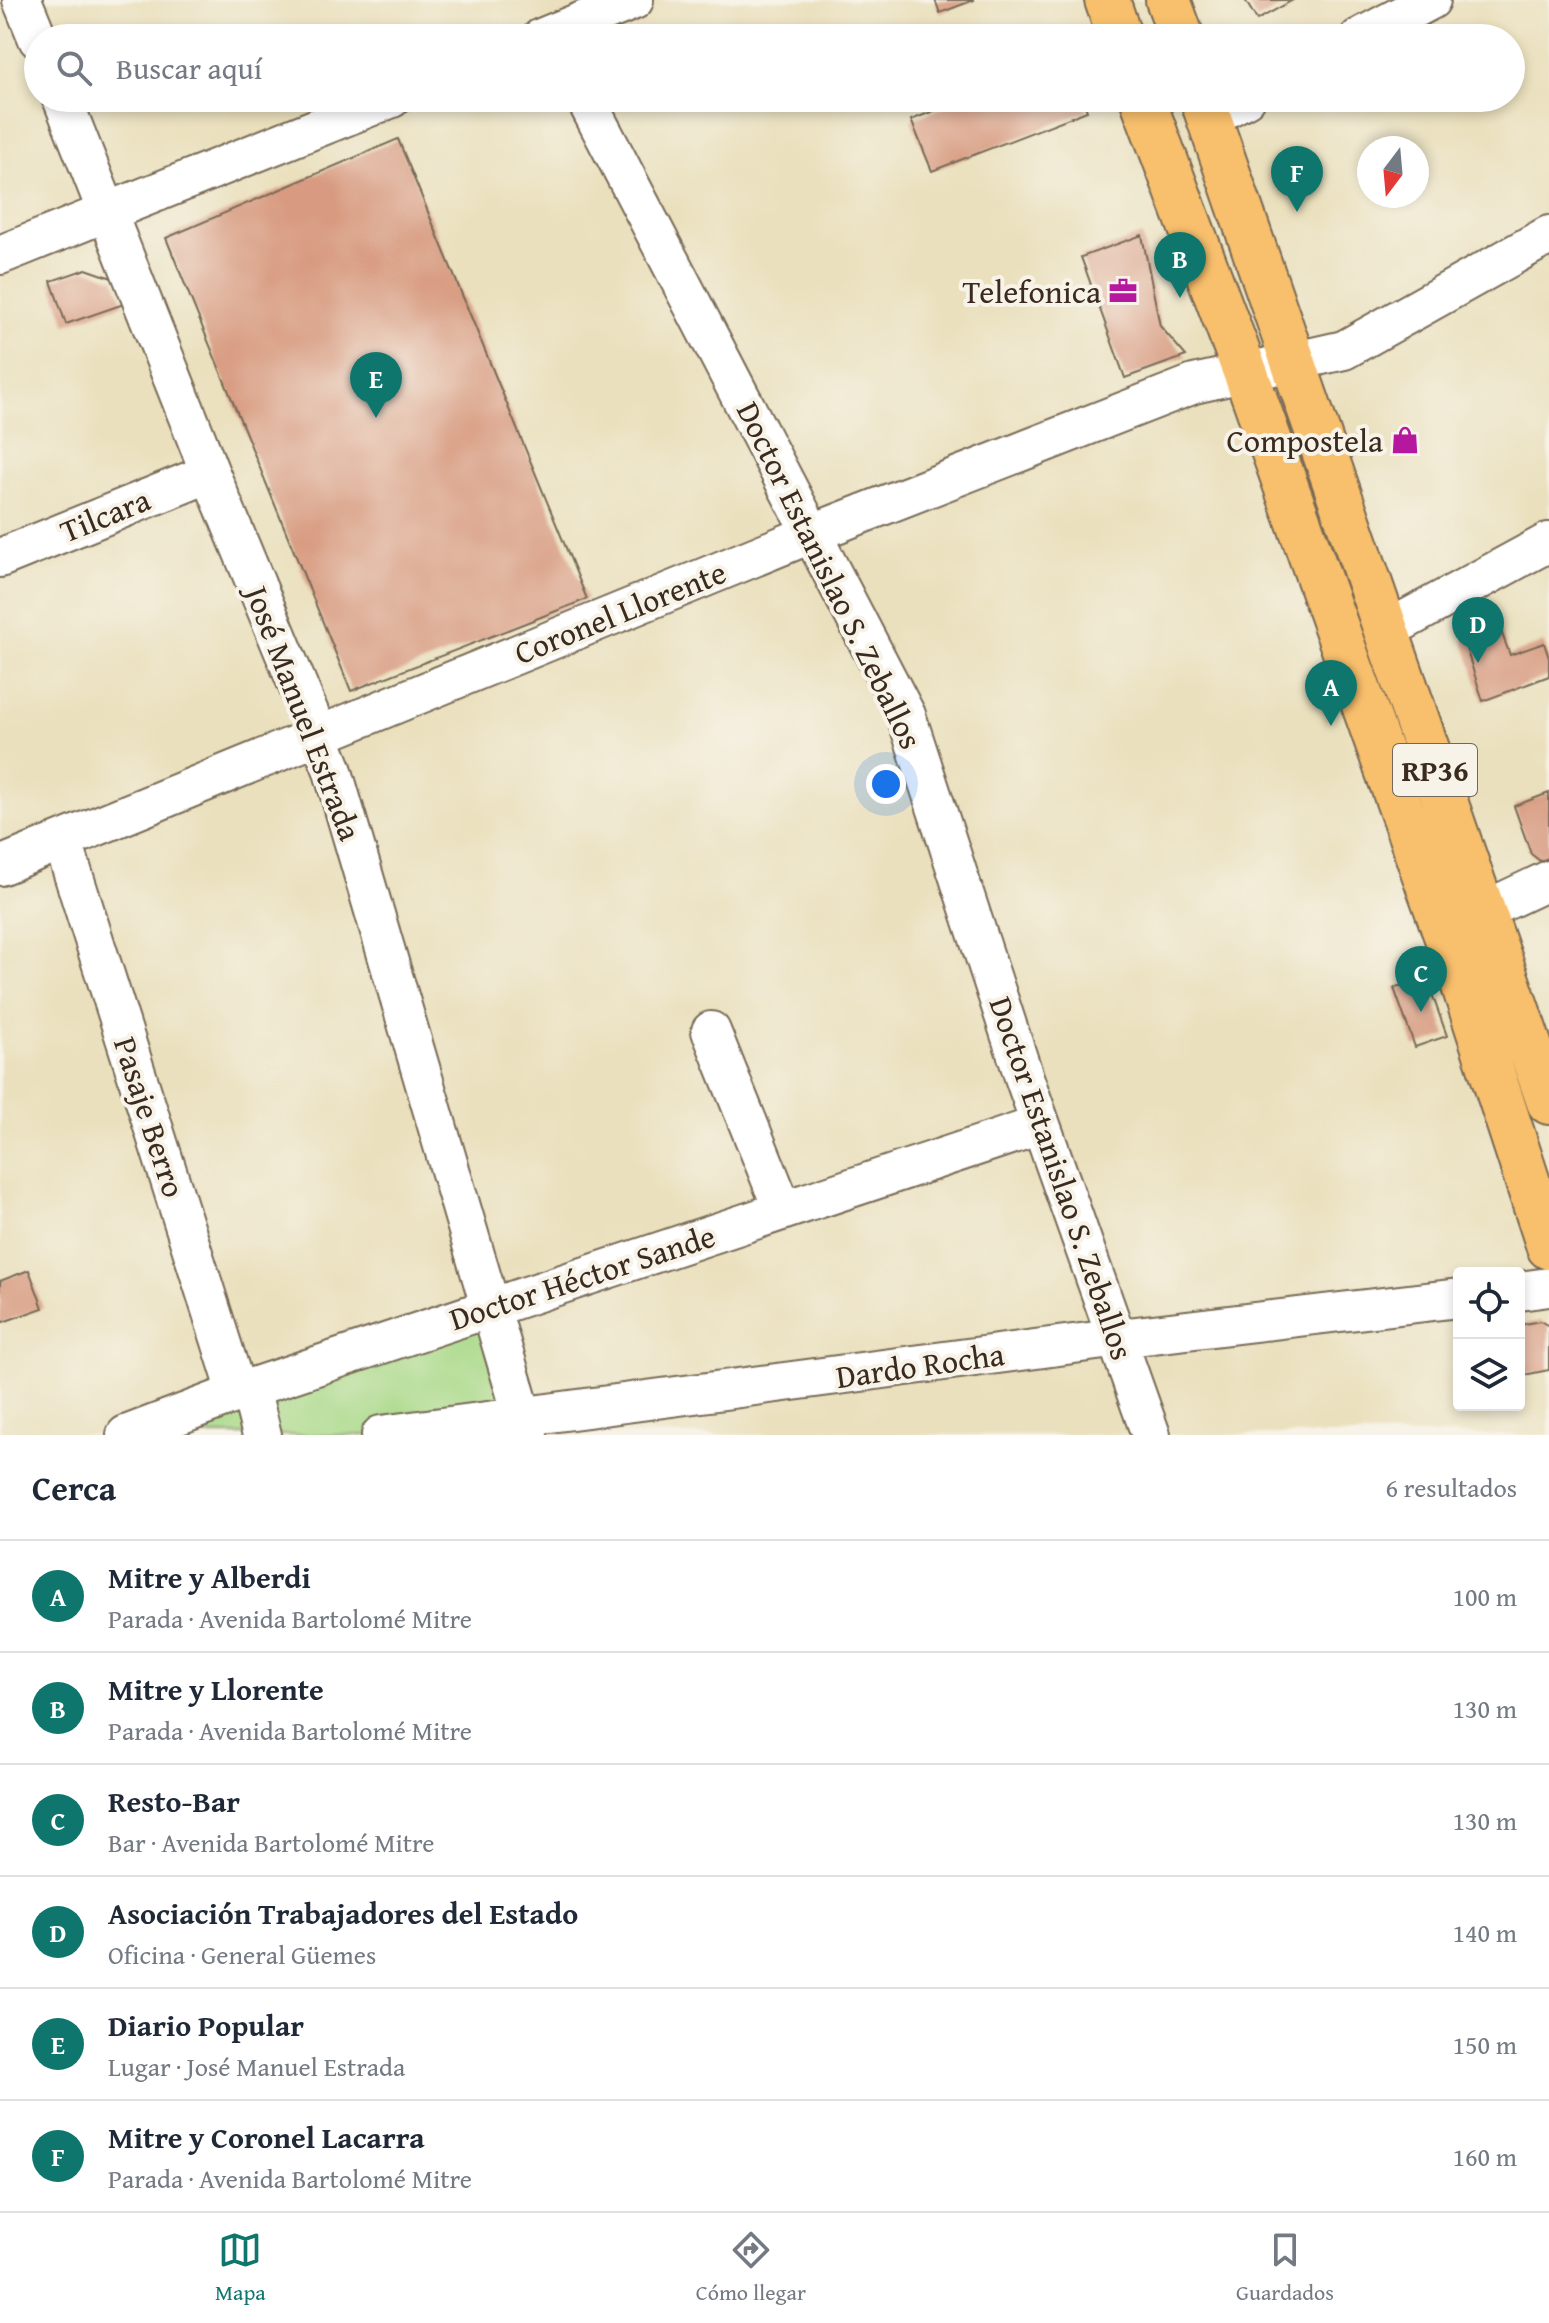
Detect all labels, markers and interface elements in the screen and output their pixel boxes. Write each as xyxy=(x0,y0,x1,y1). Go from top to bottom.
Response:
search box xyxy=(24,24,1525,112)
icon: search xyxy=(52,46,96,90)
text: Buscar aquí xyxy=(116,46,262,90)
north arrow xyxy=(1357,136,1429,208)
pin: F xyxy=(1271,146,1323,212)
pin: B xyxy=(1154,232,1206,298)
place label: Telefonica xyxy=(962,268,1101,315)
office icon: Telefonica xyxy=(1108,276,1138,306)
pin: E xyxy=(350,352,402,418)
street label: Doctor Estanislao S. Zeballos xyxy=(725,393,935,757)
place label: Compostela xyxy=(1226,417,1383,464)
shop icon: Compostela xyxy=(1390,425,1420,455)
street label: Tilcara xyxy=(53,476,157,554)
street label: Coronel Llorente xyxy=(507,548,733,676)
street label: José Manuel Estrada xyxy=(232,575,374,847)
pin: D xyxy=(1452,597,1504,663)
pin: A xyxy=(1305,660,1357,726)
road number: RP36 xyxy=(1393,744,1477,796)
your location xyxy=(866,764,906,804)
pin: C xyxy=(1395,946,1447,1012)
street label: Doctor Estanislao S. Zeballos xyxy=(978,990,1146,1366)
street label: Pasaje Berro xyxy=(102,1031,198,1203)
street label: Doctor Héctor Sande xyxy=(443,1212,721,1342)
map controls xyxy=(1453,1267,1525,1411)
button: locate xyxy=(1453,1267,1525,1339)
street label: Dardo Rocha xyxy=(833,1330,1007,1400)
button: layers xyxy=(1453,1339,1525,1411)
text: Cerca xyxy=(32,1463,116,1512)
text: 6 resultados xyxy=(1386,1468,1517,1507)
text: Mitre y Alberdi xyxy=(108,1555,311,1599)
text: A xyxy=(50,1577,66,1616)
text: 100 m xyxy=(1452,1577,1517,1616)
text: Parada · Avenida Bartolomé Mitre xyxy=(108,1599,472,1638)
text: Mitre y Llorente xyxy=(108,1667,324,1711)
text: B xyxy=(50,1689,66,1728)
text: 130 m xyxy=(1452,1689,1517,1728)
text: Parada · Avenida Bartolomé Mitre xyxy=(108,1711,472,1750)
text: Resto-Bar xyxy=(108,1779,240,1823)
text: C xyxy=(51,1801,65,1840)
text: 130 m xyxy=(1452,1801,1517,1840)
text: Bar · Avenida Bartolomé Mitre xyxy=(108,1823,435,1862)
text: Asociación Trabajadores del Estado xyxy=(108,1891,578,1935)
text: D xyxy=(50,1913,66,1952)
text: 140 m xyxy=(1452,1913,1517,1952)
text: Oficina · General Güemes xyxy=(108,1935,376,1974)
text: Diario Popular xyxy=(108,2003,304,2047)
text: E xyxy=(51,2025,65,2064)
text: 150 m xyxy=(1452,2025,1517,2064)
text: Lugar · José Manuel Estrada xyxy=(108,2047,405,2086)
text: Mitre y Coronel Lacarra xyxy=(108,2115,425,2159)
text: F xyxy=(51,2137,65,2176)
text: 160 m xyxy=(1452,2137,1517,2176)
text: Parada · Avenida Bartolomé Mitre xyxy=(108,2159,472,2198)
tab: Mapa xyxy=(215,2228,266,2308)
tab: Cómo llegar xyxy=(696,2228,806,2308)
tab: Guardados xyxy=(1236,2228,1334,2308)

